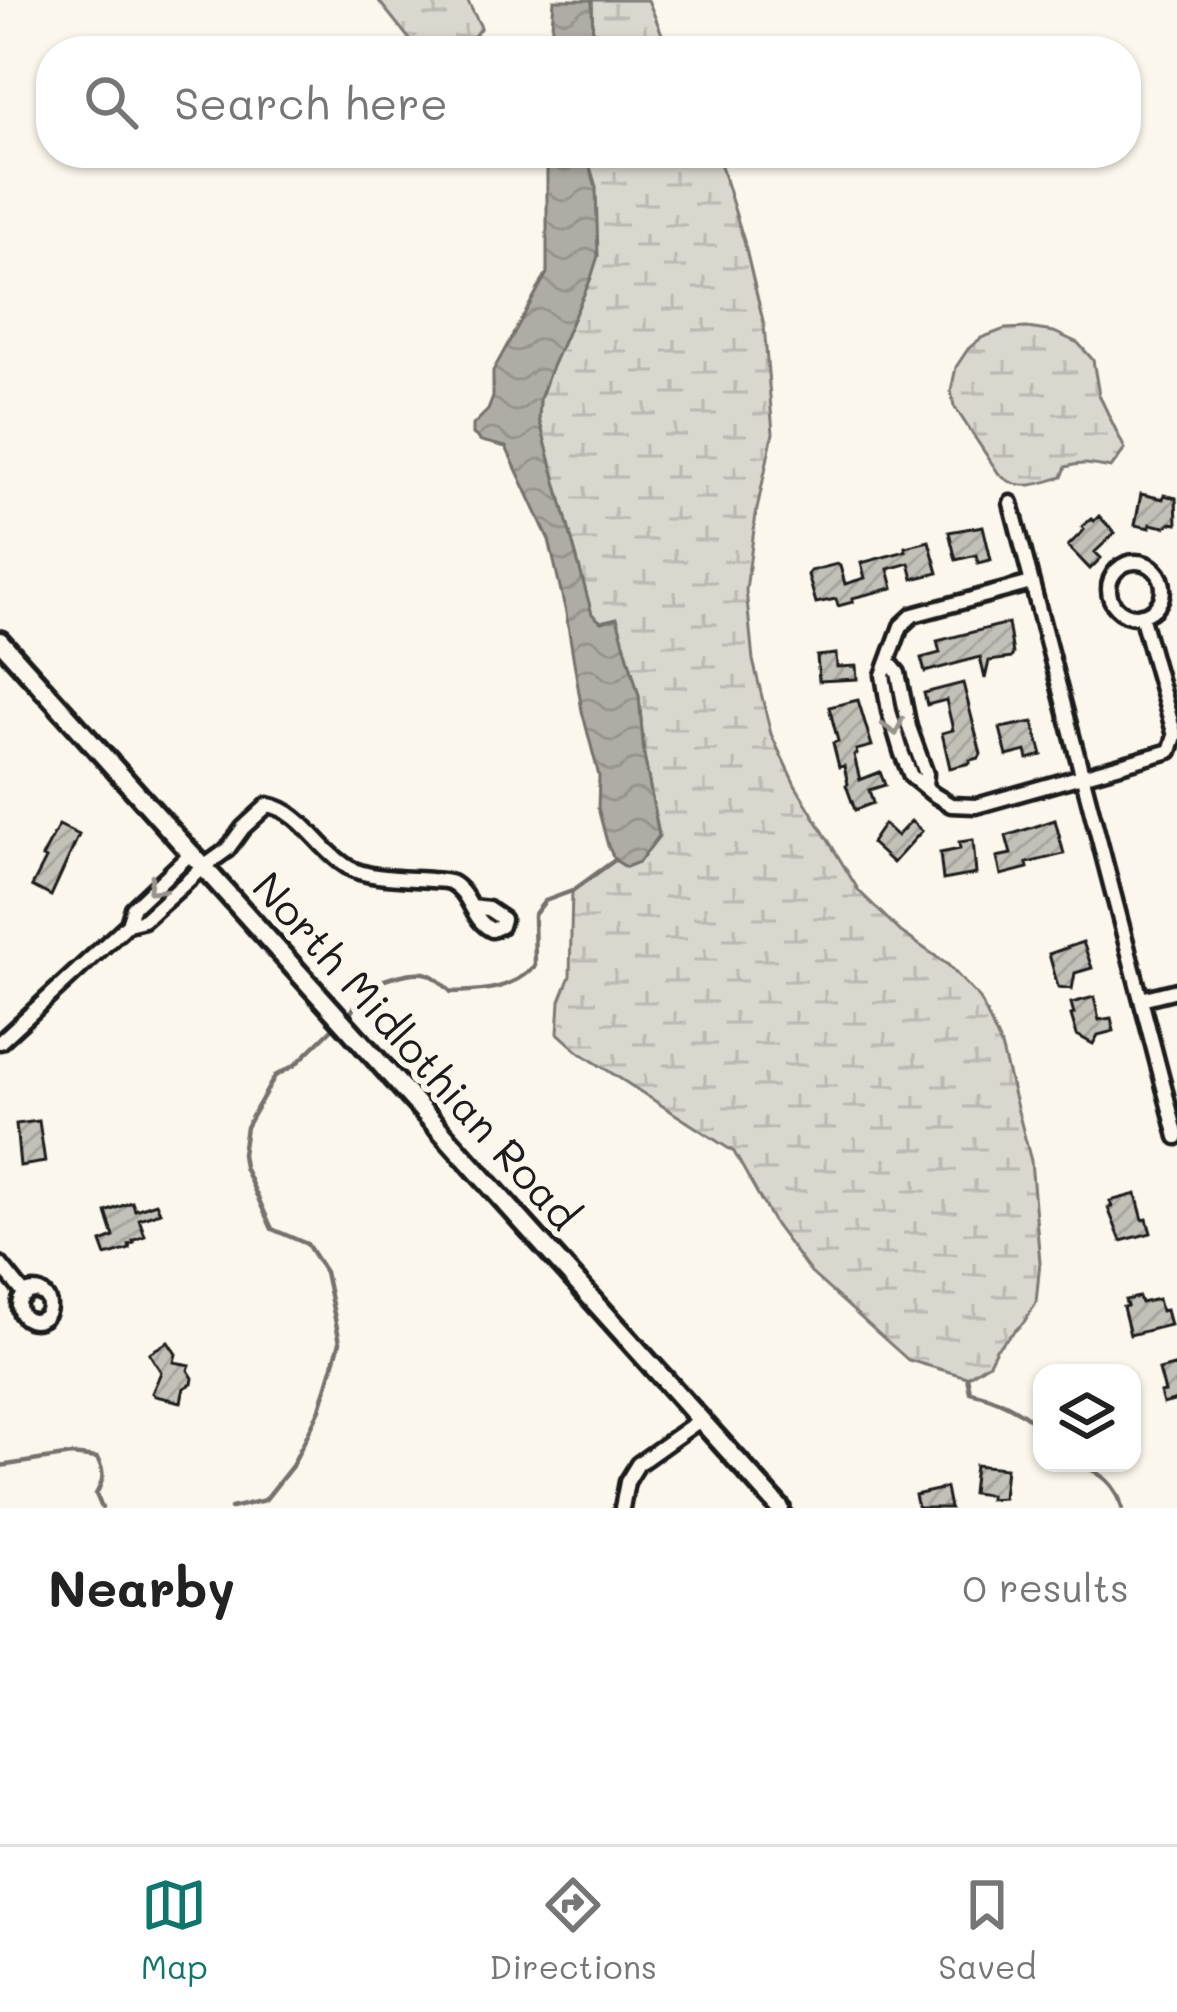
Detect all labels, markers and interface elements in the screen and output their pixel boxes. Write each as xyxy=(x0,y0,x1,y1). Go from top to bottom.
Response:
search box xyxy=(36,36,1141,168)
icon: search xyxy=(78,69,144,135)
text: Search here xyxy=(174,73,448,131)
one-way arrow xyxy=(879,717,904,737)
street label: North Midlothian Road xyxy=(242,859,593,1241)
one-way arrow xyxy=(147,873,169,895)
map controls xyxy=(1033,1364,1141,1472)
button: layers xyxy=(1033,1364,1141,1472)
text: Nearby xyxy=(48,1553,235,1620)
text: 0 results xyxy=(963,1561,1129,1612)
tab: Map xyxy=(141,1872,208,1987)
tab: Directions xyxy=(489,1872,657,1987)
tab: Saved xyxy=(938,1872,1036,1987)

